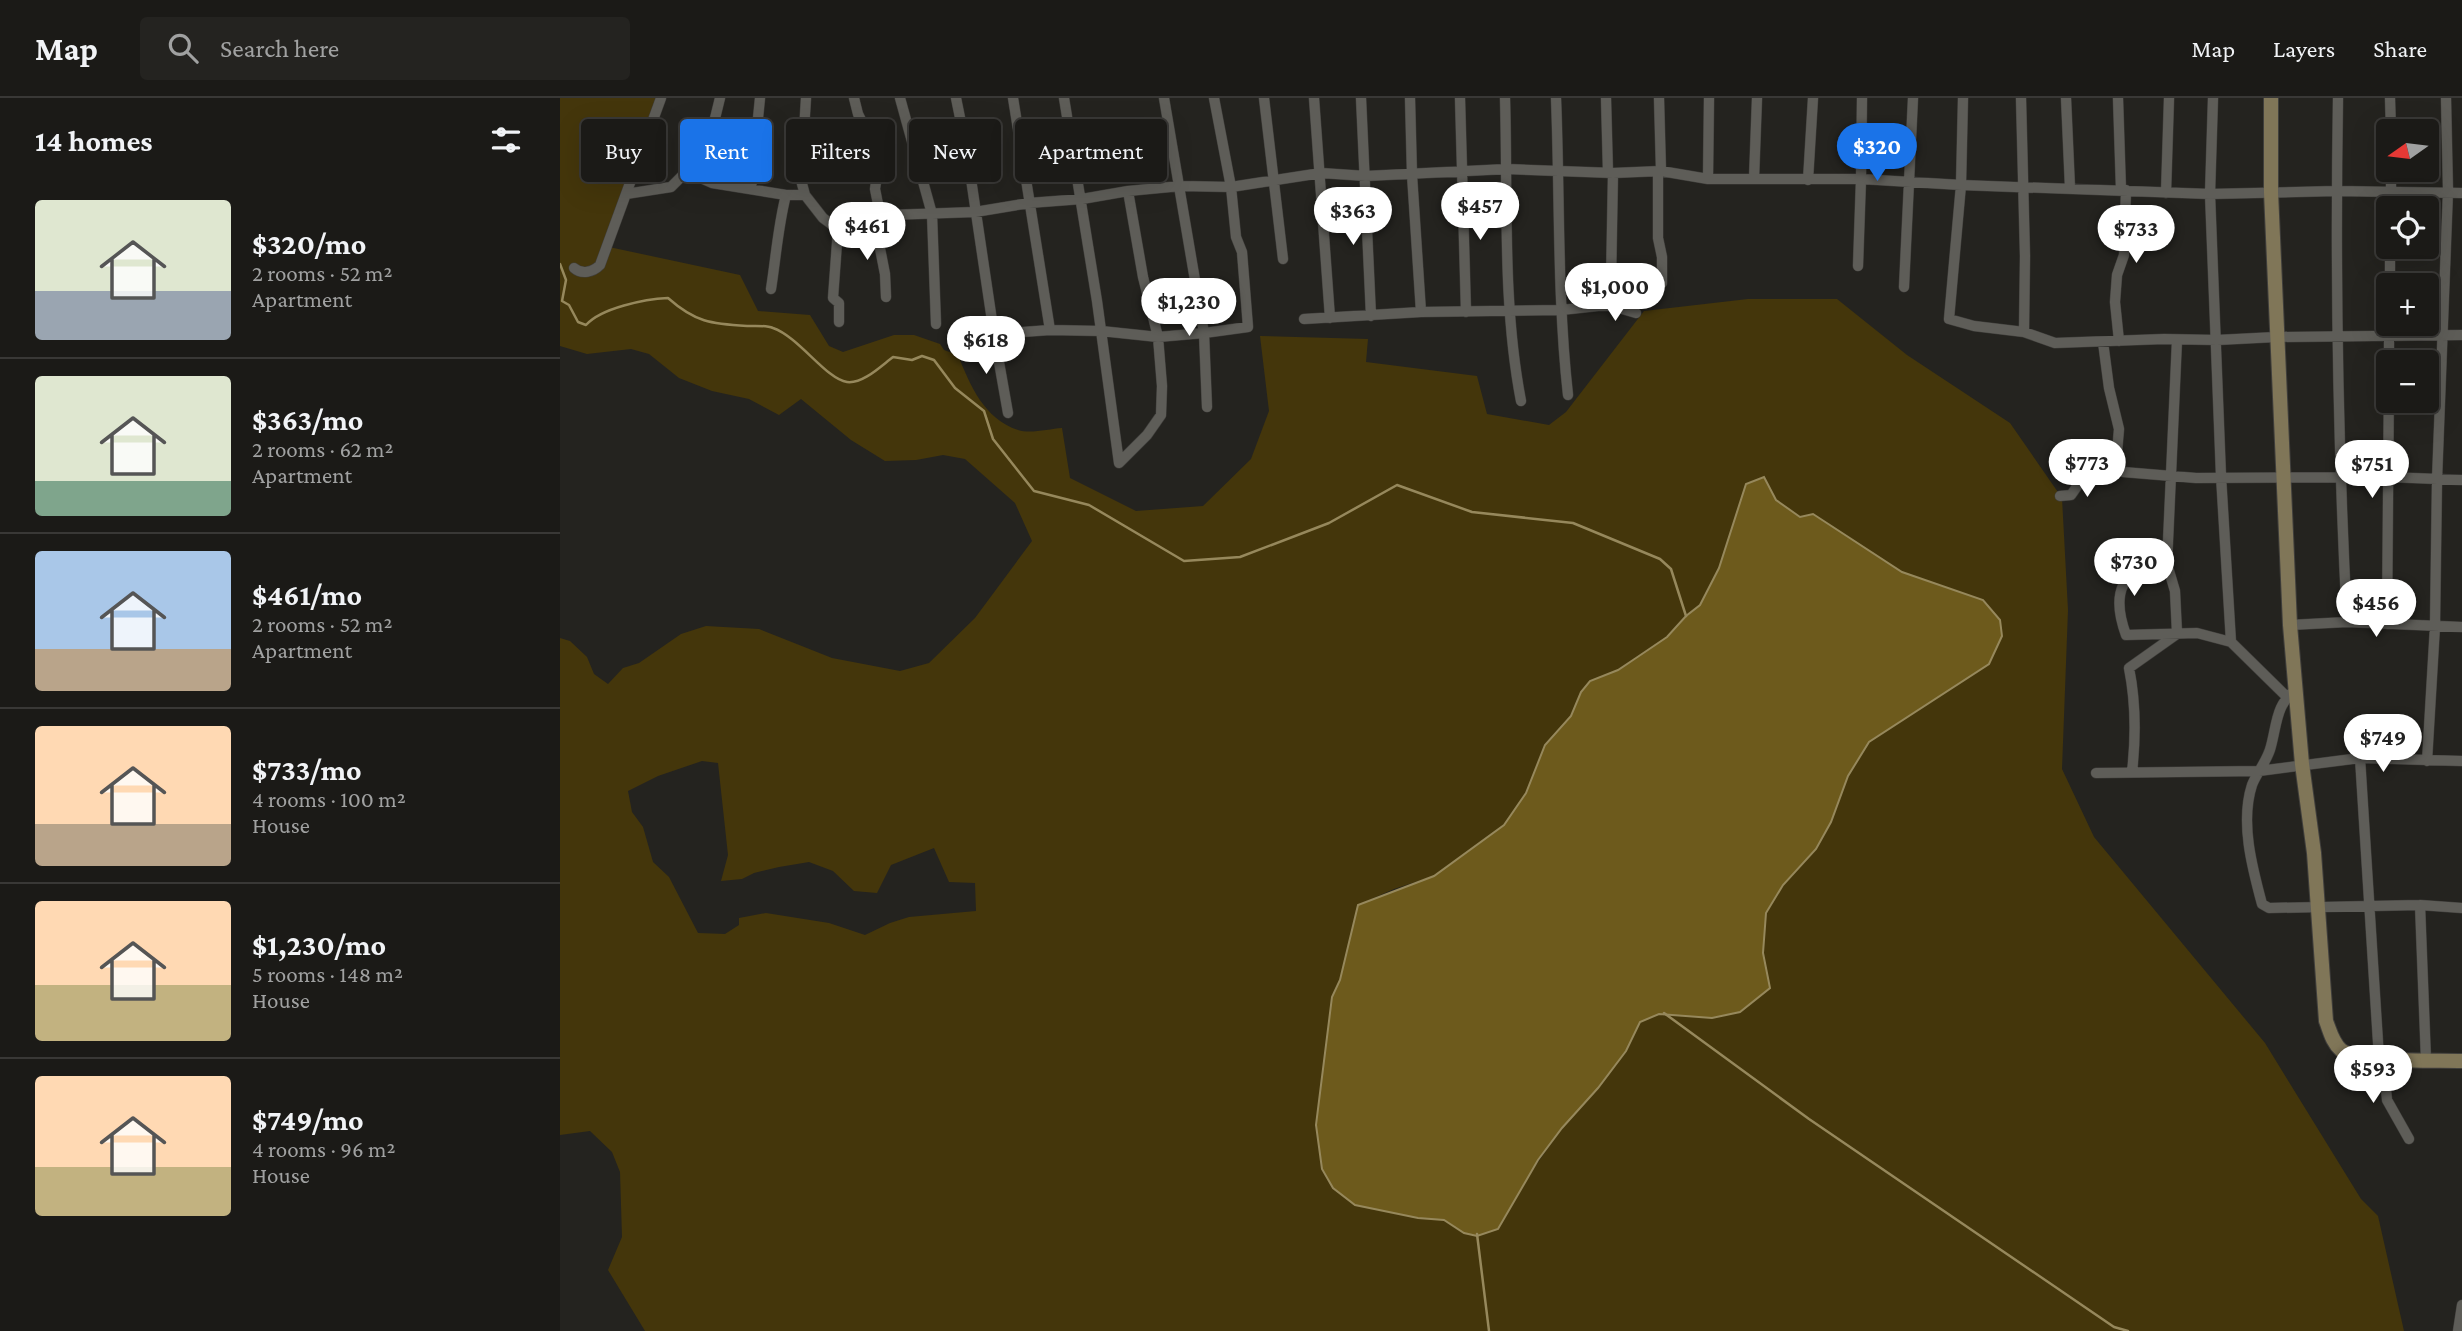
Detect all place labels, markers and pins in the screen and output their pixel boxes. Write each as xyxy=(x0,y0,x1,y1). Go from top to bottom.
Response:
pin: $320 xyxy=(1836,123,1918,183)
pin: $457 xyxy=(1439,183,1521,242)
pin: $363 xyxy=(1312,188,1394,247)
pin: $461 xyxy=(826,202,908,262)
pin: $733 xyxy=(2095,206,2177,265)
pin: $1,000 xyxy=(1558,264,1672,323)
pin: $1,230 xyxy=(1132,278,1246,338)
pin: $618 xyxy=(945,316,1027,376)
pin: $773 xyxy=(2046,440,2128,499)
pin: $751 xyxy=(2331,440,2413,500)
pin: $730 xyxy=(2093,538,2175,598)
pin: $456 xyxy=(2335,580,2417,639)
pin: $749 xyxy=(2342,714,2424,774)
pin: $593 xyxy=(2332,1046,2414,1105)

